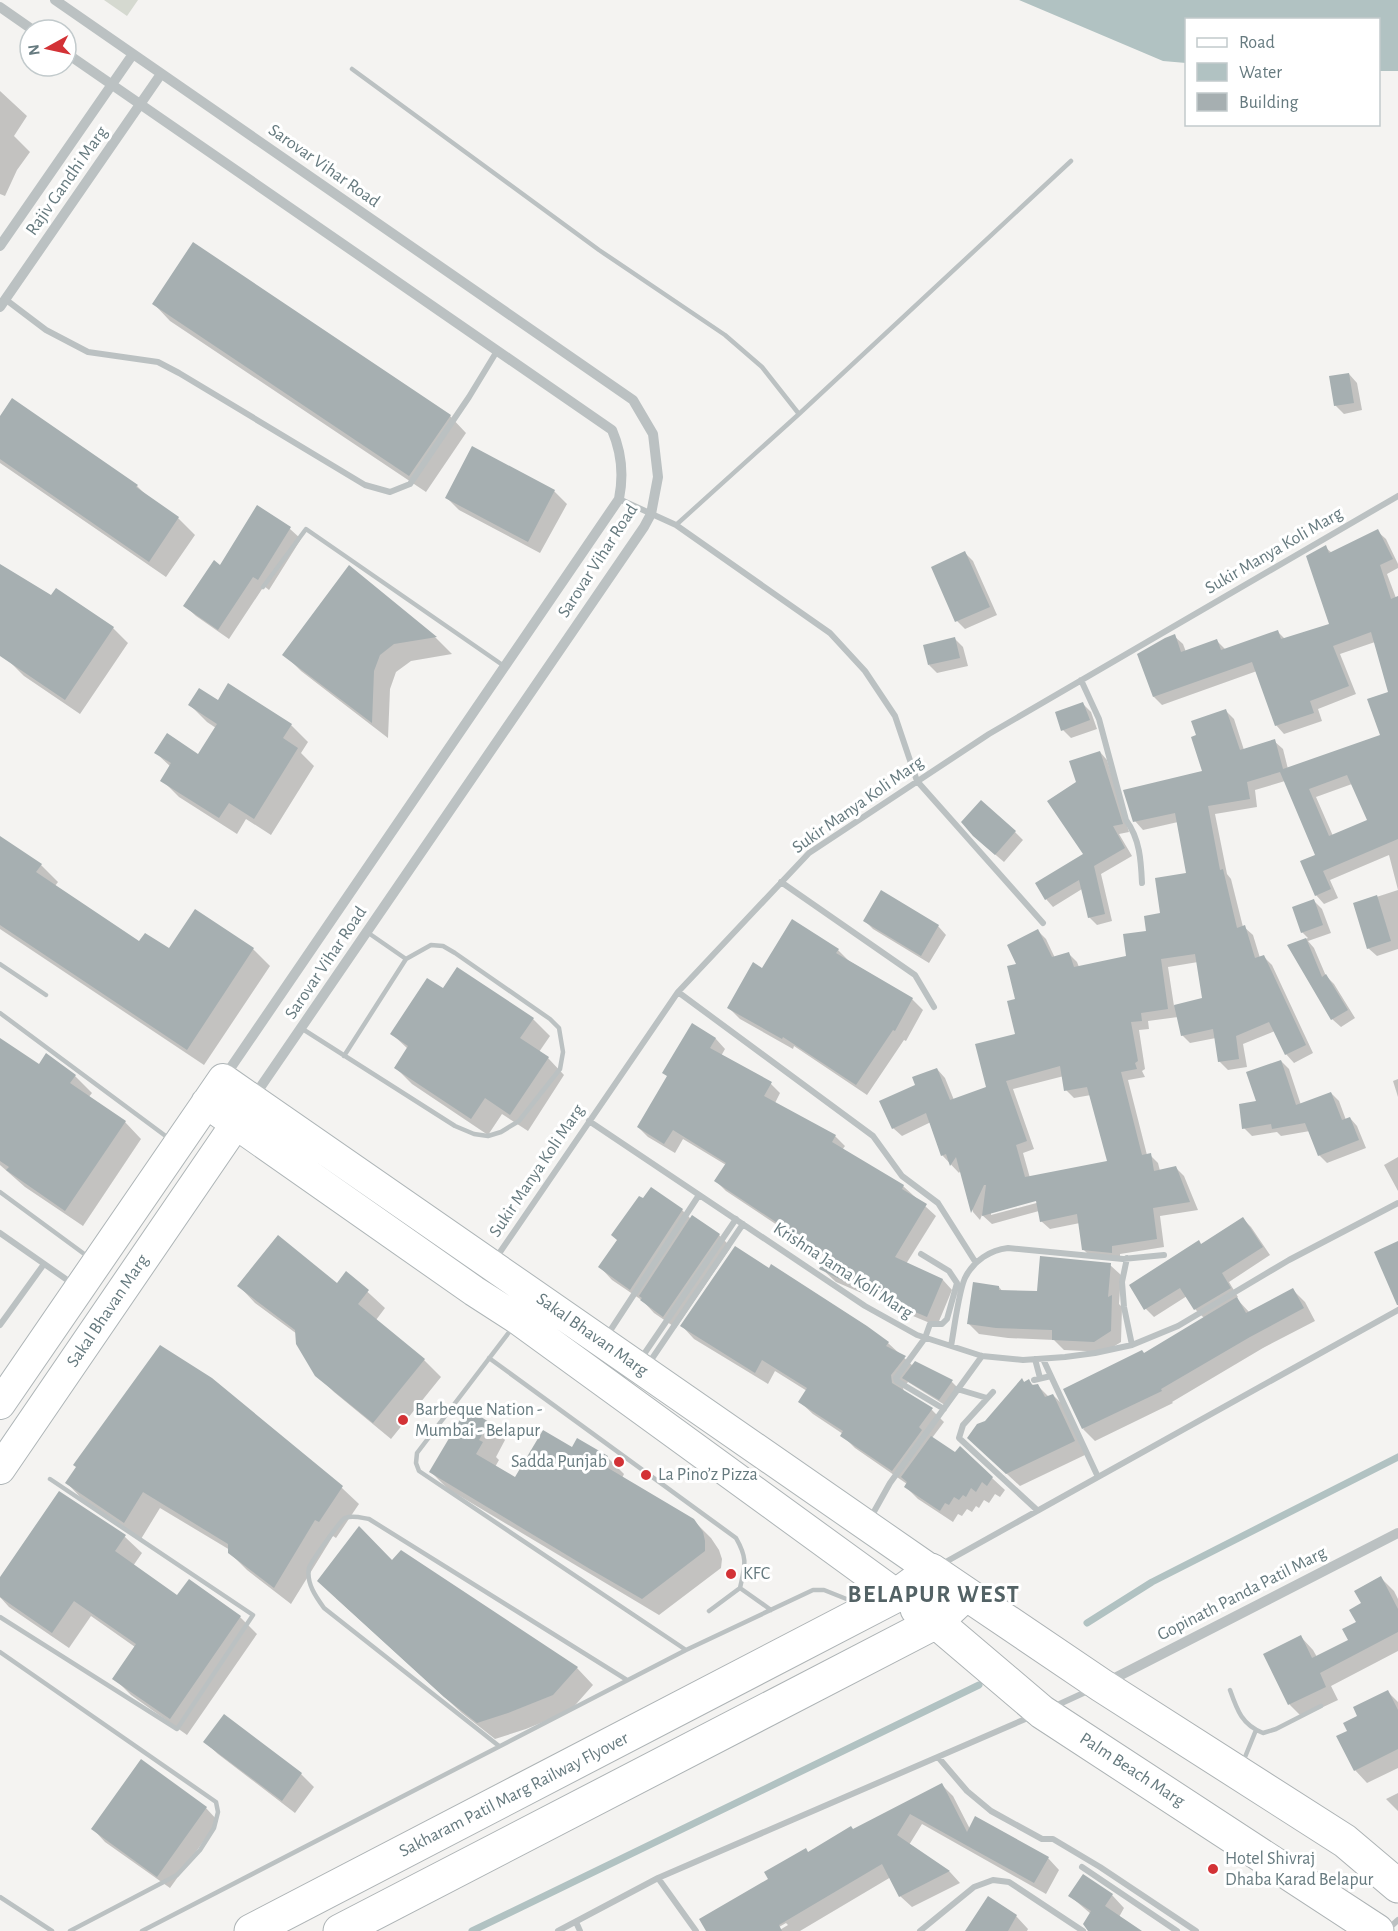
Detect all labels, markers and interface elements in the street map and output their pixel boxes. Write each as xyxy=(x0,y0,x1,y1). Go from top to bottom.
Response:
north arrow xyxy=(18,18,78,78)
legend xyxy=(1185,18,1380,126)
text: Road xyxy=(1239,34,1275,52)
text: N xyxy=(25,43,43,57)
text: Water xyxy=(1239,64,1282,82)
text: Building xyxy=(1239,94,1299,112)
street label: Sarovar Vihar Road xyxy=(265,121,383,211)
street label: Rajiv Gandhi Marg xyxy=(23,123,111,239)
street label: Sarovar Vihar Road xyxy=(555,501,641,621)
street label: Sukir Manya Koli Marg xyxy=(1202,504,1346,598)
street label: Sukir Manya Koli Marg xyxy=(789,753,927,857)
street label: Sarovar Vihar Road xyxy=(282,903,370,1023)
street label: Sukir Manya Koli Marg xyxy=(486,1101,588,1241)
street label: Krishna Jama Koli Marg xyxy=(770,1219,916,1323)
street label: Sakal Bhavan Marg xyxy=(64,1251,152,1371)
street label: Sakal Bhavan Marg xyxy=(533,1290,651,1380)
place label: Barbeque Nation - Mumbai - Belapur xyxy=(415,1401,543,1440)
marker: Barbeque Nation - Mumbai - Belapur xyxy=(396,1413,410,1427)
place label: Sadda Punjab xyxy=(511,1453,607,1471)
marker: Sadda Punjab xyxy=(612,1455,626,1469)
place label: La Pino’z Pizza xyxy=(658,1466,758,1484)
marker: La Pino’z Pizza xyxy=(639,1468,653,1482)
street label: Gopinath Panda Patil Marg xyxy=(1155,1543,1330,1644)
place label: KFC xyxy=(743,1565,770,1583)
marker: KFC xyxy=(724,1567,738,1581)
district label: BELAPUR WEST xyxy=(848,1583,1020,1607)
street label: Sakharam Patil Marg Railway Flyover xyxy=(396,1729,632,1861)
street label: Palm Beach Marg xyxy=(1076,1729,1188,1811)
place label: Hotel Shivraj Dhaba Karad Belapur xyxy=(1225,1850,1374,1889)
marker: Hotel Shivraj Dhaba Karad Belapur xyxy=(1206,1862,1220,1876)

